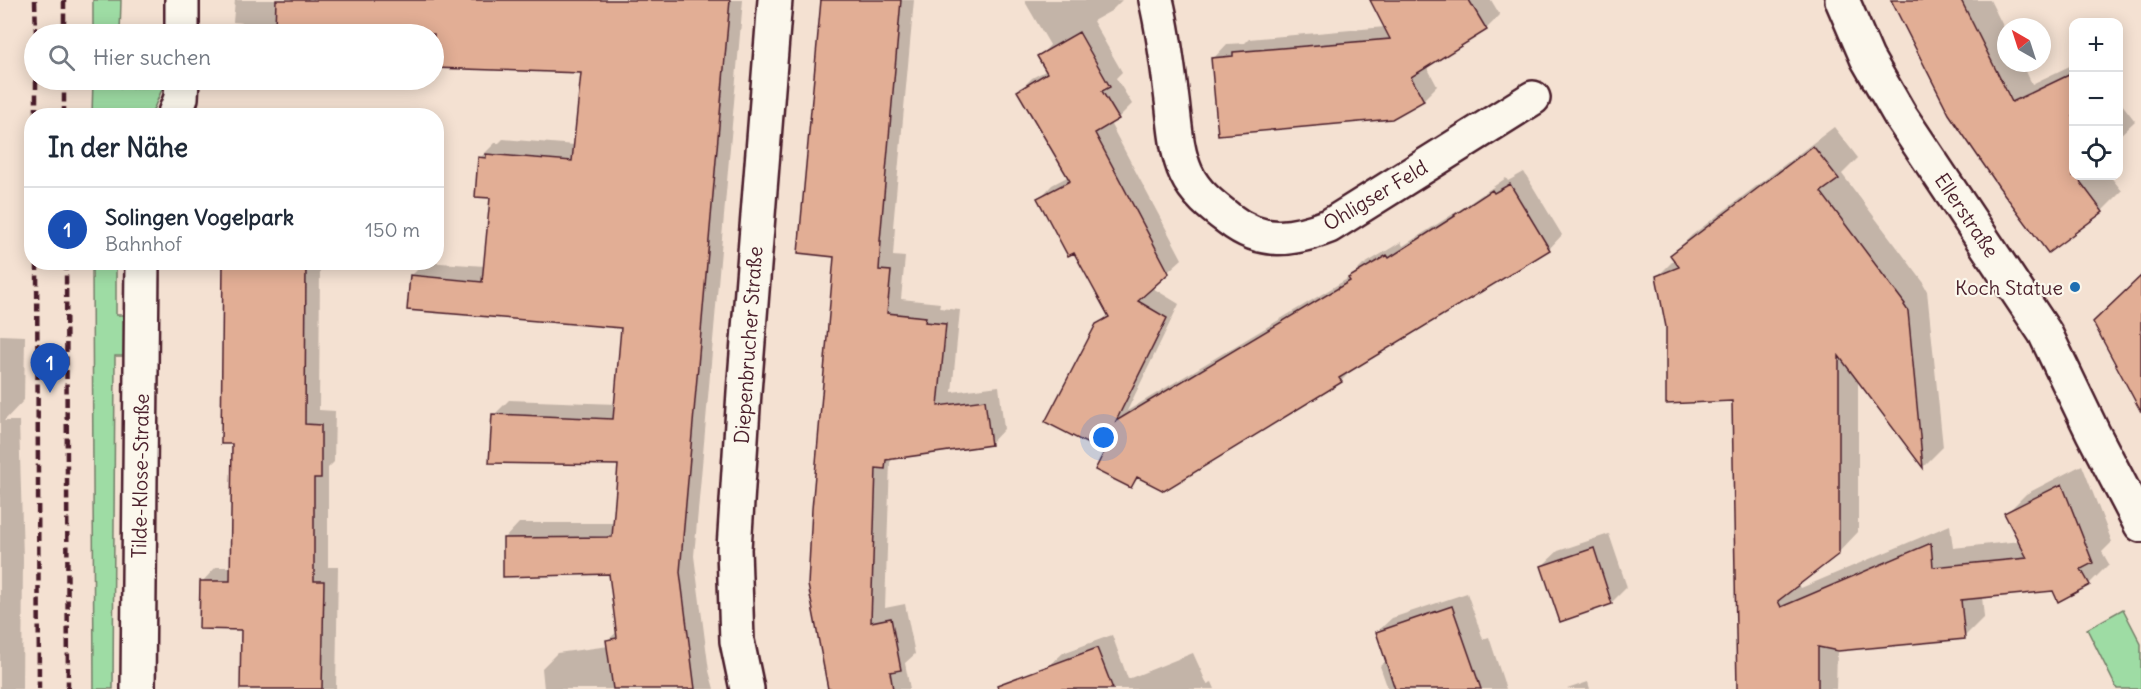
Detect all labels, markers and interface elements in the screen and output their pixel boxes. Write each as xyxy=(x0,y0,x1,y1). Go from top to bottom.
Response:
north arrow xyxy=(1997,18,2051,72)
map controls xyxy=(2069,18,2123,180)
button: + xyxy=(2069,18,2123,72)
search box xyxy=(24,24,444,90)
icon: search xyxy=(45,41,78,74)
text: Hier suchen xyxy=(93,43,211,71)
button: − xyxy=(2069,72,2123,126)
button: locate xyxy=(2069,126,2123,180)
text: In der Nähe xyxy=(48,131,188,164)
street label: Ohligser Feld xyxy=(1318,154,1432,236)
street label: Ellerstraße xyxy=(1930,168,2004,262)
text: Solingen Vogelpark xyxy=(105,203,294,231)
text: 1 xyxy=(64,217,71,242)
text: 150 m xyxy=(365,217,420,242)
text: Bahnhof xyxy=(105,231,182,256)
street label: Diepenbrucher Straße xyxy=(729,245,767,445)
place label: Koch Statue xyxy=(1955,275,2063,300)
marker: Koch Statue xyxy=(2068,280,2082,294)
pin: 1 xyxy=(31,344,70,393)
street label: Tilde-Klose-Straße xyxy=(126,393,154,559)
your location xyxy=(1089,423,1118,452)

